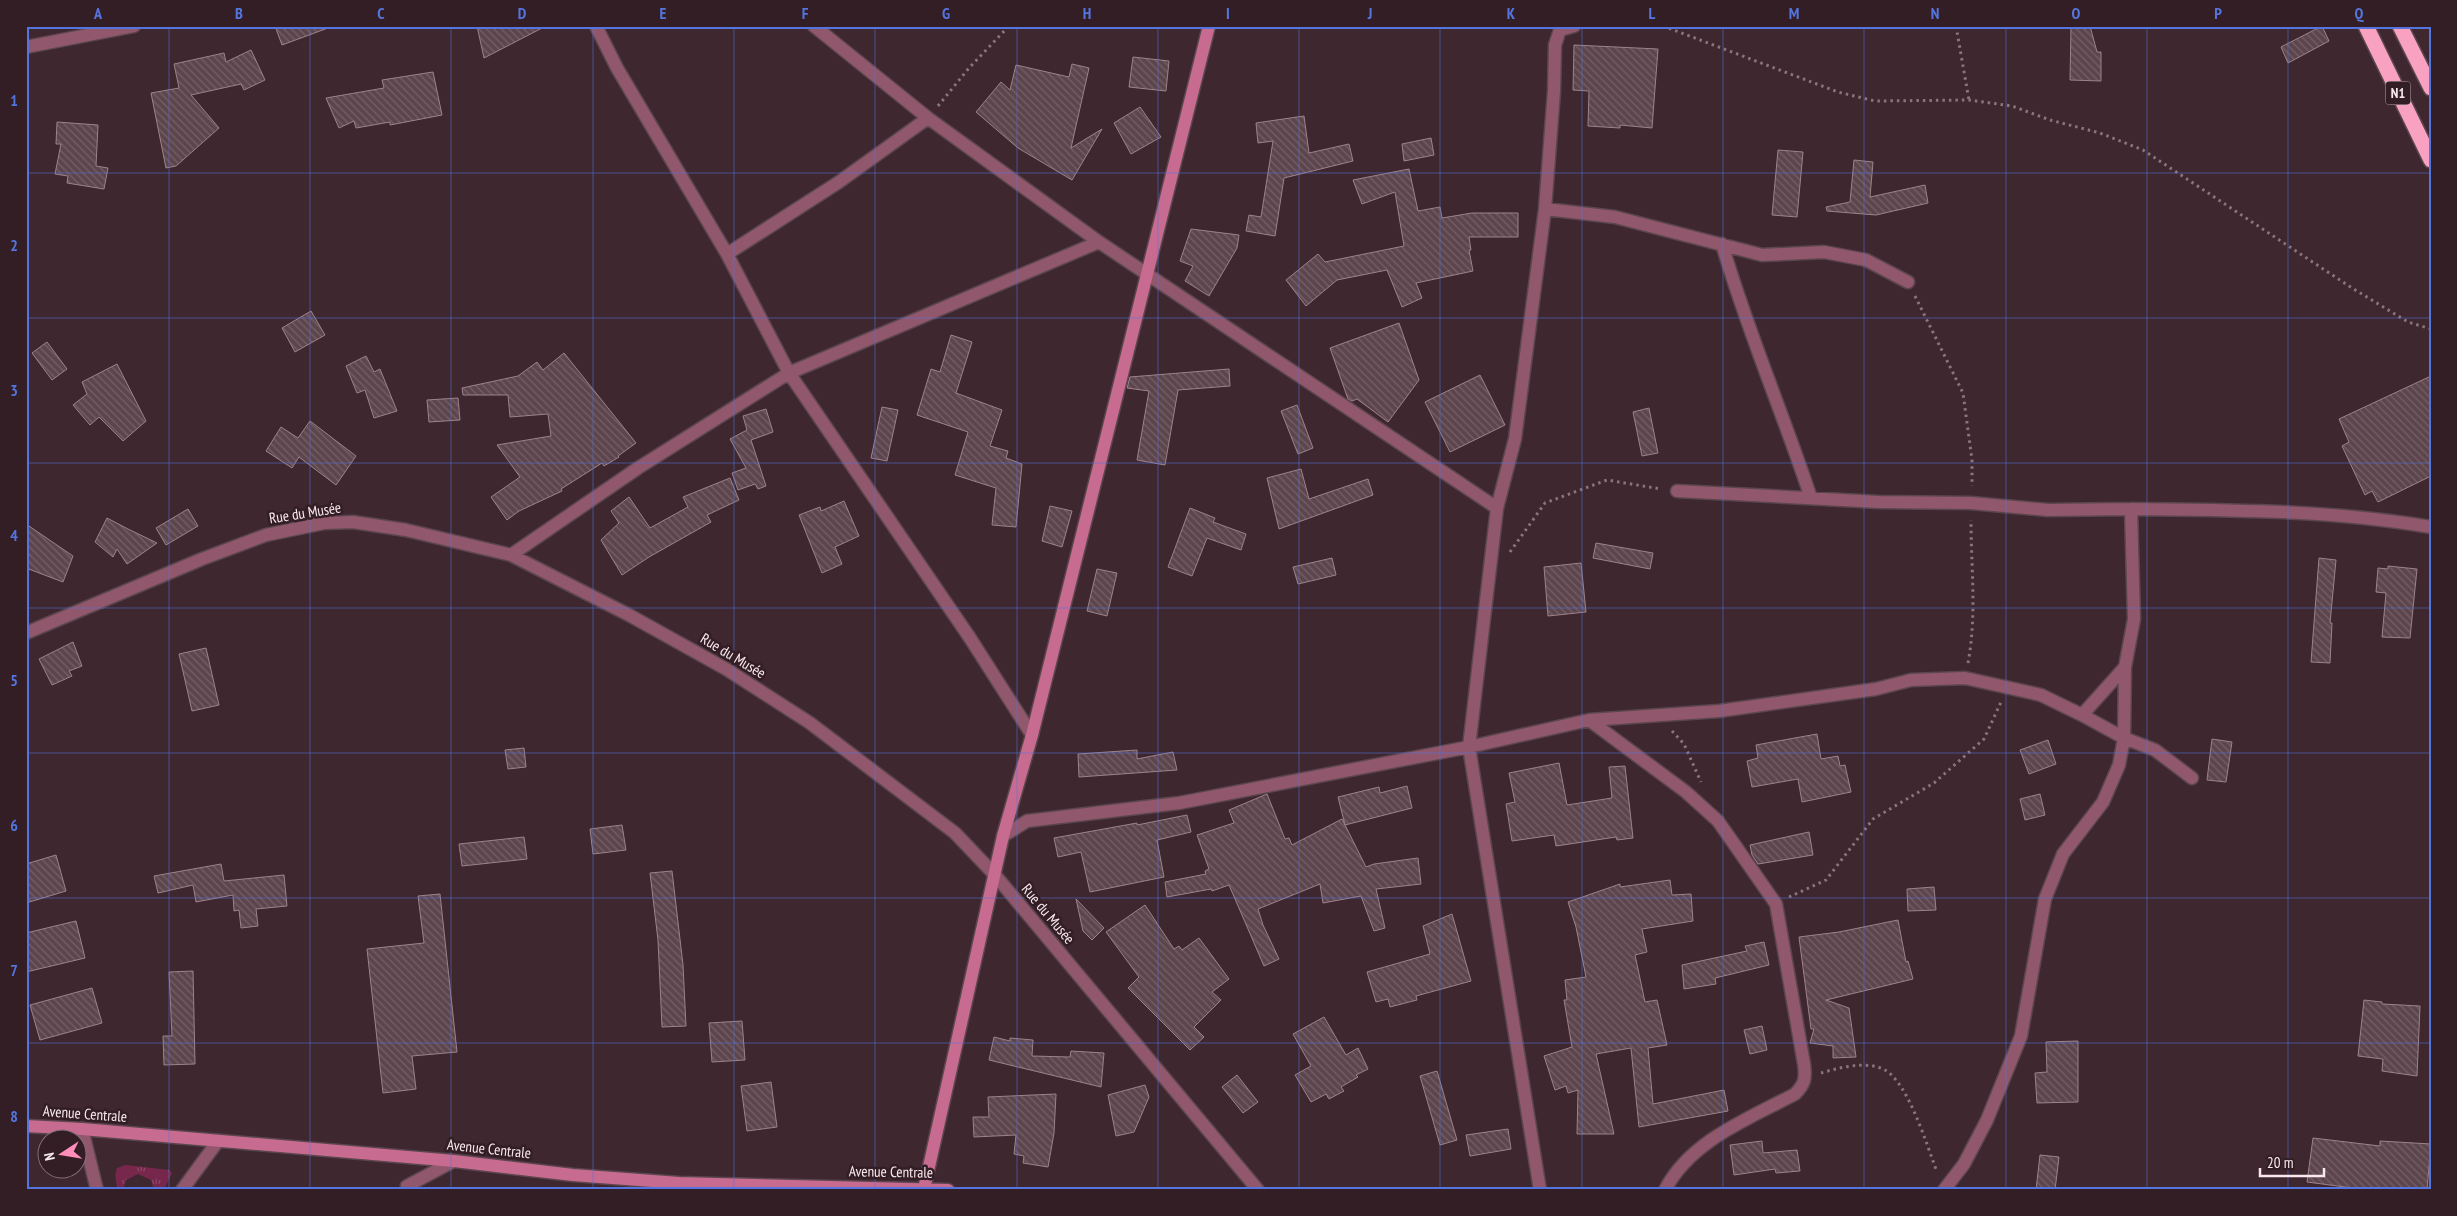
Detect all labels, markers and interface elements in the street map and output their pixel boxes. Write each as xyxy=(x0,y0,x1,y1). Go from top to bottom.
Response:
text: A xyxy=(93,3,103,23)
text: B xyxy=(235,3,243,23)
text: C xyxy=(377,3,385,23)
text: D xyxy=(518,3,527,23)
text: E xyxy=(660,3,667,23)
text: F xyxy=(802,3,809,23)
text: G xyxy=(942,3,950,23)
text: H xyxy=(1083,3,1091,23)
text: I xyxy=(1226,3,1230,23)
text: J xyxy=(1367,3,1372,23)
text: K xyxy=(1507,3,1516,23)
text: L xyxy=(1649,3,1656,23)
text: M xyxy=(1789,3,1799,23)
text: N xyxy=(1931,3,1939,23)
text: O xyxy=(2072,3,2081,23)
text: P xyxy=(2214,3,2222,23)
text: Q xyxy=(2355,3,2365,23)
road number: N1 xyxy=(2386,82,2410,105)
text: 1 xyxy=(10,90,18,110)
text: 2 xyxy=(10,235,18,255)
text: 3 xyxy=(10,380,18,400)
street label: Rue du Musée xyxy=(268,497,342,528)
text: 4 xyxy=(10,525,18,545)
street label: Rue du Musée xyxy=(697,629,769,682)
text: 5 xyxy=(10,670,18,690)
text: 6 xyxy=(10,815,18,835)
street label: Rue du Musée xyxy=(1018,880,1079,948)
text: 7 xyxy=(10,960,18,980)
street label: Avenue Centrale xyxy=(42,1101,128,1126)
text: 8 xyxy=(10,1106,18,1126)
north arrow xyxy=(38,1128,88,1178)
street label: Avenue Centrale xyxy=(446,1135,532,1162)
scale bar xyxy=(2260,1146,2323,1178)
text: N xyxy=(40,1151,59,1162)
text: 20 m xyxy=(2267,1153,2293,1172)
street label: Avenue Centrale xyxy=(849,1161,933,1182)

